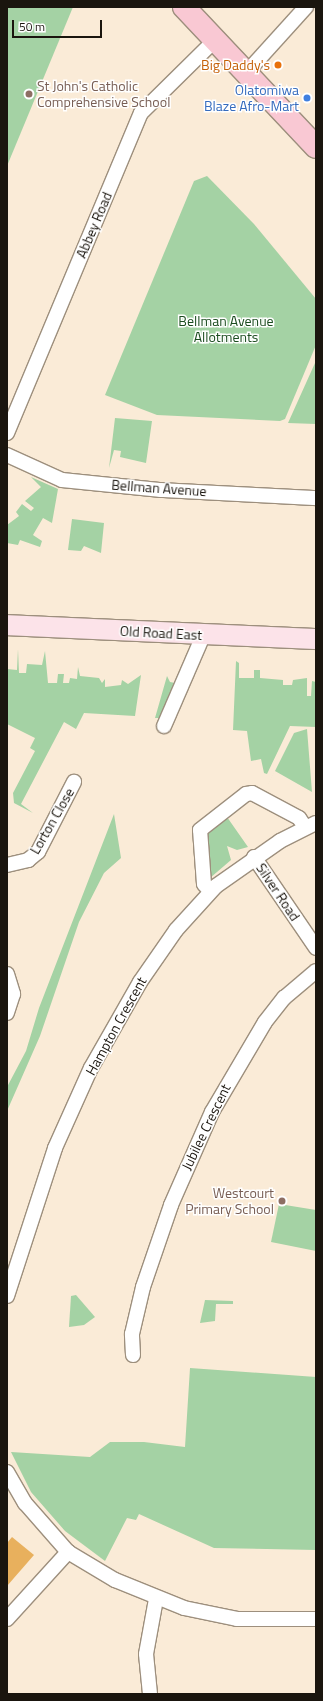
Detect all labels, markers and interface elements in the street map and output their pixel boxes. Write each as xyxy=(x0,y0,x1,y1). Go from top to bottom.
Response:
scale bar xyxy=(14,12,104,38)
text: 50 m xyxy=(19,17,45,36)
place label: Big Daddy's xyxy=(201,57,270,73)
marker: Big Daddy's xyxy=(273,60,283,70)
place label: St John's Catholic Comprehensive School xyxy=(37,78,170,110)
place label: Olatomiwa Blaze Afro-Mart xyxy=(204,82,299,114)
marker: St John's Catholic Comprehensive School xyxy=(24,89,34,99)
marker: Olatomiwa Blaze Afro-Mart xyxy=(302,93,312,103)
street label: Abbey Road xyxy=(73,189,115,261)
park label: Bellman Avenue Allotments xyxy=(178,313,274,346)
street label: Bellman Avenue xyxy=(111,476,207,500)
street label: Old Road East xyxy=(119,622,203,644)
street label: Lorton Close xyxy=(26,785,78,857)
street label: Silver Road xyxy=(253,860,303,924)
street label: Hampton Crescent xyxy=(82,974,150,1078)
street label: Jubilee Crescent xyxy=(178,1081,234,1173)
place label: Westcourt Primary School xyxy=(185,1185,274,1218)
marker: Westcourt Primary School xyxy=(277,1196,287,1206)

